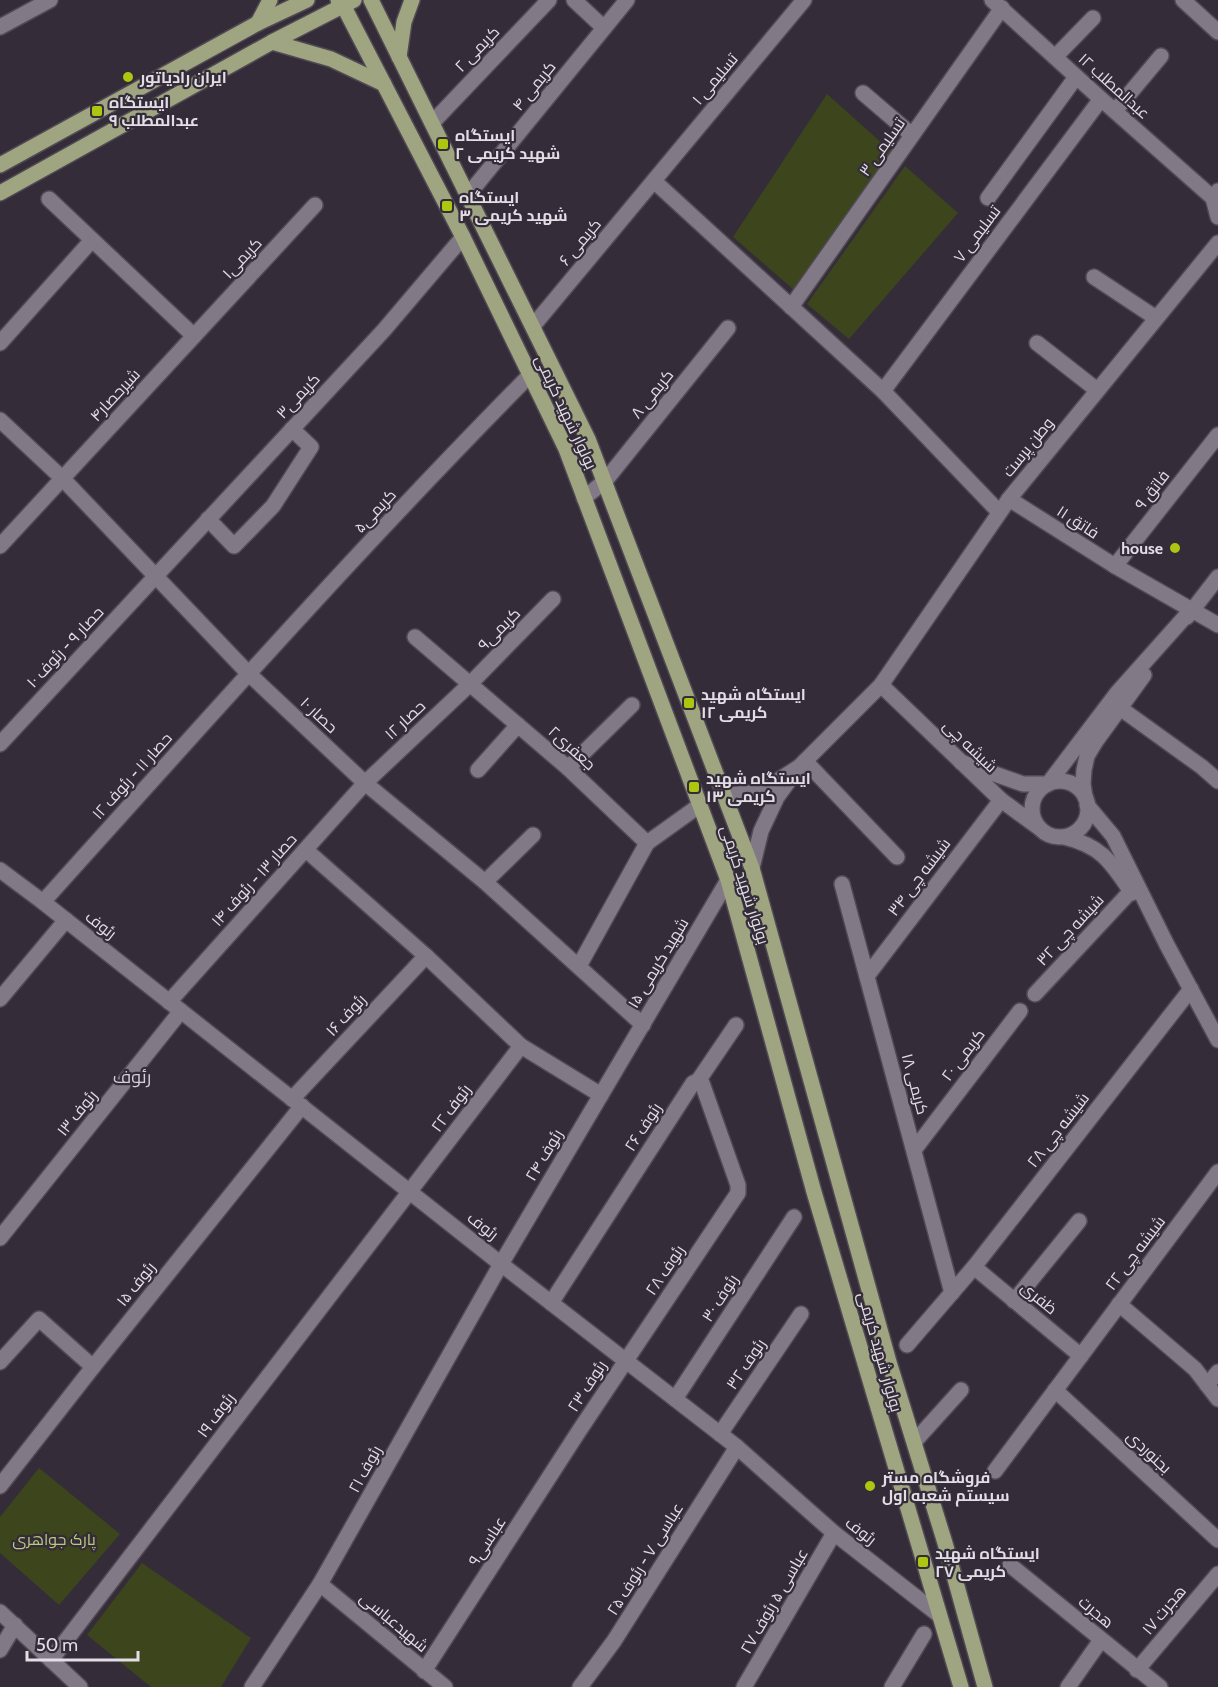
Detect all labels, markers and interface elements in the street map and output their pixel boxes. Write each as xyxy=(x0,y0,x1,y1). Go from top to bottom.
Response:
street label: کریمی ۲ xyxy=(451,22,504,76)
street label: تسلیمی ۱ xyxy=(688,49,743,109)
street label: عبدالمطلب ۱۲ xyxy=(1074,49,1154,123)
street label: کریمی ۴ xyxy=(508,57,560,115)
place label: ایران رادیاتور xyxy=(139,68,227,87)
marker: ایران رادیاتور xyxy=(121,70,135,84)
place label: ایستگاه عبدالمطلب ۹ xyxy=(109,93,199,130)
marker: ایستگاه عبدالمطلب ۹ xyxy=(90,104,104,118)
street label: تسلیمی ۳ xyxy=(855,114,910,180)
place label: ایستگاه شهید کریمی ۲ xyxy=(455,126,560,163)
marker: ایستگاه شهید کریمی ۲ xyxy=(436,137,450,151)
place label: ایستگاه شهید کریمی ۳ xyxy=(459,188,568,225)
marker: ایستگاه شهید کریمی ۳ xyxy=(440,199,454,213)
street label: تسلیمی ۷ xyxy=(949,201,1006,267)
street label: کریمی ۶ xyxy=(555,215,606,270)
street label: کریمی۱ xyxy=(218,234,266,283)
street label: بولوار شهید کریمی xyxy=(530,352,601,473)
street label: شیرحصار۴ xyxy=(86,365,144,425)
street label: کریمی ۸ xyxy=(626,366,678,423)
street label: کریمی۳ xyxy=(272,369,324,423)
street label: وطن پرست xyxy=(998,414,1059,482)
street label: فاتق ۹ xyxy=(1131,466,1174,514)
street label: کریمی۵ xyxy=(350,485,401,537)
street label: فاتق ۱۱ xyxy=(1053,501,1103,543)
place label: house xyxy=(1121,539,1163,558)
marker: house xyxy=(1168,541,1182,555)
street label: حصار ۹ - رئوف ۱۰ xyxy=(23,602,107,692)
street label: کریمی۹ xyxy=(474,604,525,655)
place label: ایستگاه شهید کریمی ۱۲ xyxy=(701,685,806,722)
street label: حصار ۱۰ xyxy=(296,693,342,737)
marker: ایستگاه شهید کریمی ۱۲ xyxy=(682,696,696,710)
street label: حصار ۱۲ xyxy=(381,697,429,743)
street label: شیشه چی xyxy=(938,716,1001,778)
street label: جعفری۲ xyxy=(544,722,599,775)
street label: حصار ۱۱ - رئوف ۱۲ xyxy=(88,729,176,823)
place label: ایستگاه شهید کریمی ۱۳ xyxy=(706,769,811,806)
marker: ایستگاه شهید کریمی ۱۳ xyxy=(687,780,701,794)
street label: بولوار شهید کریمی xyxy=(716,823,773,947)
street label: حصار ۱۳ - رئوف ۱۴ xyxy=(207,830,301,930)
street label: شیشه چی ۳۴ xyxy=(884,834,956,921)
street label: شیشه چی ۳۲ xyxy=(1032,890,1109,971)
street label: رئوف xyxy=(82,907,120,943)
street label: شهید کریمی ۱۵ xyxy=(624,914,693,1012)
street label: رئوف ۱۶ xyxy=(322,990,370,1040)
street label: کریمی ۲۰ xyxy=(937,1025,989,1085)
street label: کریمی ۱۸ xyxy=(897,1051,932,1117)
district label: رئوف xyxy=(113,1066,151,1088)
street label: رئوف ۲۲ xyxy=(427,1080,475,1136)
street label: رئوف ۱۳ xyxy=(53,1086,101,1140)
street label: شیشه چی ۲۸ xyxy=(1023,1089,1095,1172)
street label: رئوف ۲۶ xyxy=(620,1099,666,1155)
street label: رئوف ۲۴ xyxy=(521,1126,567,1184)
street label: رئوف xyxy=(464,1208,502,1244)
street label: شیشه چی ۲۲ xyxy=(1101,1212,1171,1295)
street label: رئوف ۲۸ xyxy=(641,1241,689,1299)
street label: رئوف ۱۵ xyxy=(112,1258,160,1310)
street label: رئوف ۳۰ xyxy=(698,1271,742,1325)
street label: ظفری xyxy=(1016,1277,1061,1319)
street label: بولوار شهید کریمی xyxy=(853,1290,906,1414)
street label: رئوف ۳۲ xyxy=(722,1335,770,1393)
street label: رئوف ۲۳ xyxy=(563,1357,611,1415)
street label: رئوف ۱۹ xyxy=(193,1389,239,1441)
street label: بجنوردی xyxy=(1122,1427,1175,1478)
street label: رئوف ۲۱ xyxy=(344,1442,386,1496)
place label: فروشگاه مستر سیستم شعبه اول xyxy=(881,1468,1010,1507)
marker: فروشگاه مستر سیستم شعبه اول xyxy=(863,1479,877,1493)
street label: عباسی ۷ - رئوف ۲۵ xyxy=(603,1499,688,1619)
street label: عباسی۹ xyxy=(464,1513,511,1570)
street label: رئوف xyxy=(842,1513,880,1549)
park label: پارک جواهری xyxy=(12,1530,97,1551)
place label: ایستگاه شهید کریمی ۲۷ xyxy=(935,1544,1040,1581)
street label: عباسی ۵ رئوف ۲۷ xyxy=(736,1545,813,1658)
marker: ایستگاه شهید کریمی ۲۷ xyxy=(916,1555,930,1569)
street label: هجرت ۱۷ xyxy=(1138,1582,1190,1638)
street label: شهیدعباسی xyxy=(355,1588,432,1657)
street label: هجرت xyxy=(1075,1592,1117,1632)
scale bar xyxy=(27,1624,138,1662)
text: 50 m xyxy=(36,1634,78,1656)

